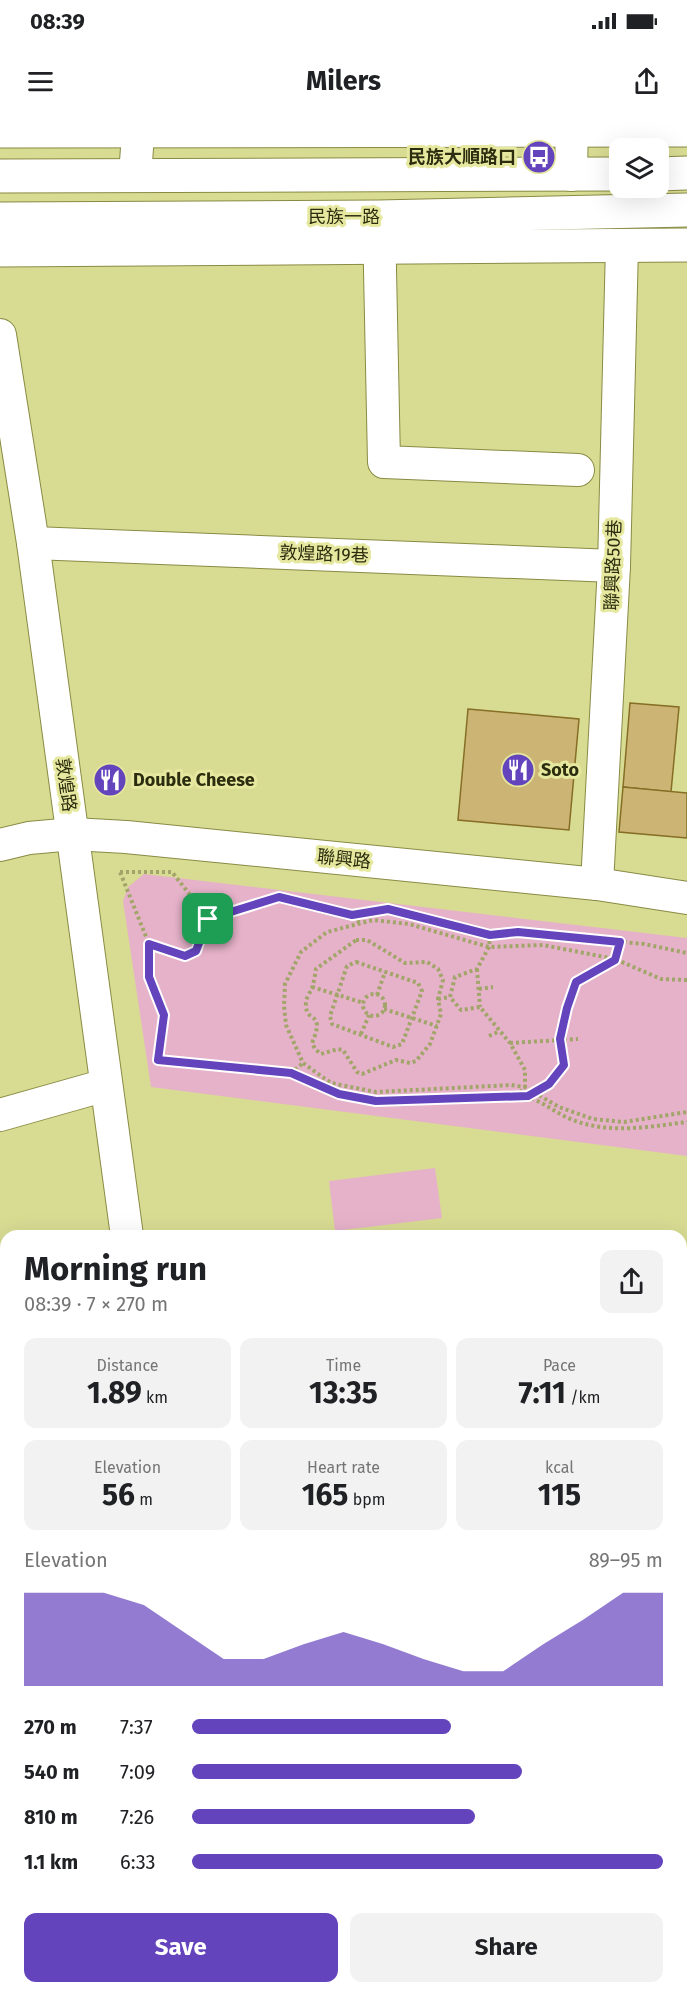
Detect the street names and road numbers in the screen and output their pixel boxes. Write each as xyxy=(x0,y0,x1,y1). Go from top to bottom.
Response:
street label: 民族一路 xyxy=(308,206,380,228)
street label: 聯興路50巷 xyxy=(600,519,626,611)
street label: 敦煌路19巷 xyxy=(279,541,369,567)
street label: 敦煌路 xyxy=(51,757,81,813)
street label: 聯興路 xyxy=(316,845,372,873)

